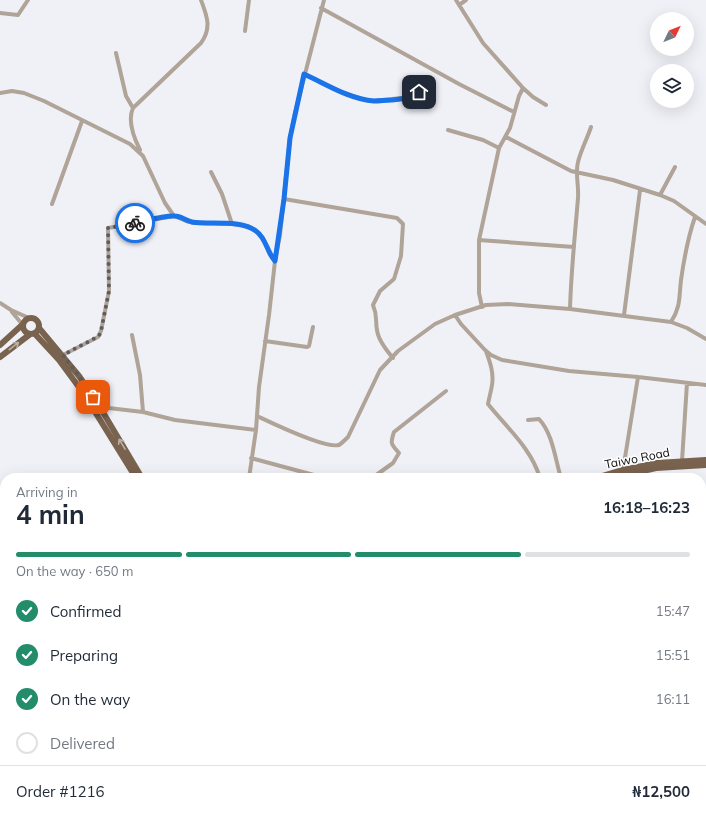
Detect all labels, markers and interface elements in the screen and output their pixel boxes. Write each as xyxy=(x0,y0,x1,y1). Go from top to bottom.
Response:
north arrow xyxy=(650,12,694,56)
map controls xyxy=(650,12,694,108)
button: layers xyxy=(650,64,694,108)
pin xyxy=(402,75,436,109)
icon: home xyxy=(408,81,430,103)
courier xyxy=(115,203,155,243)
icon: bike xyxy=(124,212,146,234)
one-way arrow xyxy=(9,342,20,350)
pin xyxy=(76,380,110,414)
icon: bag xyxy=(82,386,104,408)
one-way arrow xyxy=(117,438,125,450)
street label: Taiwo Road xyxy=(603,444,671,472)
text: Arriving in xyxy=(16,484,78,500)
text: 4 min xyxy=(16,498,85,531)
text: 16:18–16:23 xyxy=(603,498,690,517)
text: On the way · 650 m xyxy=(16,563,133,579)
icon: check xyxy=(16,600,38,622)
text: Confirmed xyxy=(50,602,121,621)
text: 15:47 xyxy=(656,603,690,619)
icon: check xyxy=(16,644,38,666)
text: Preparing xyxy=(50,646,118,665)
text: 15:51 xyxy=(656,647,690,663)
icon: check xyxy=(16,688,38,710)
text: On the way xyxy=(50,690,130,709)
text: 16:11 xyxy=(656,691,690,707)
text: Delivered xyxy=(50,734,115,753)
text: Order #1216 xyxy=(16,782,104,801)
text: ₦12,500 xyxy=(632,782,690,801)

